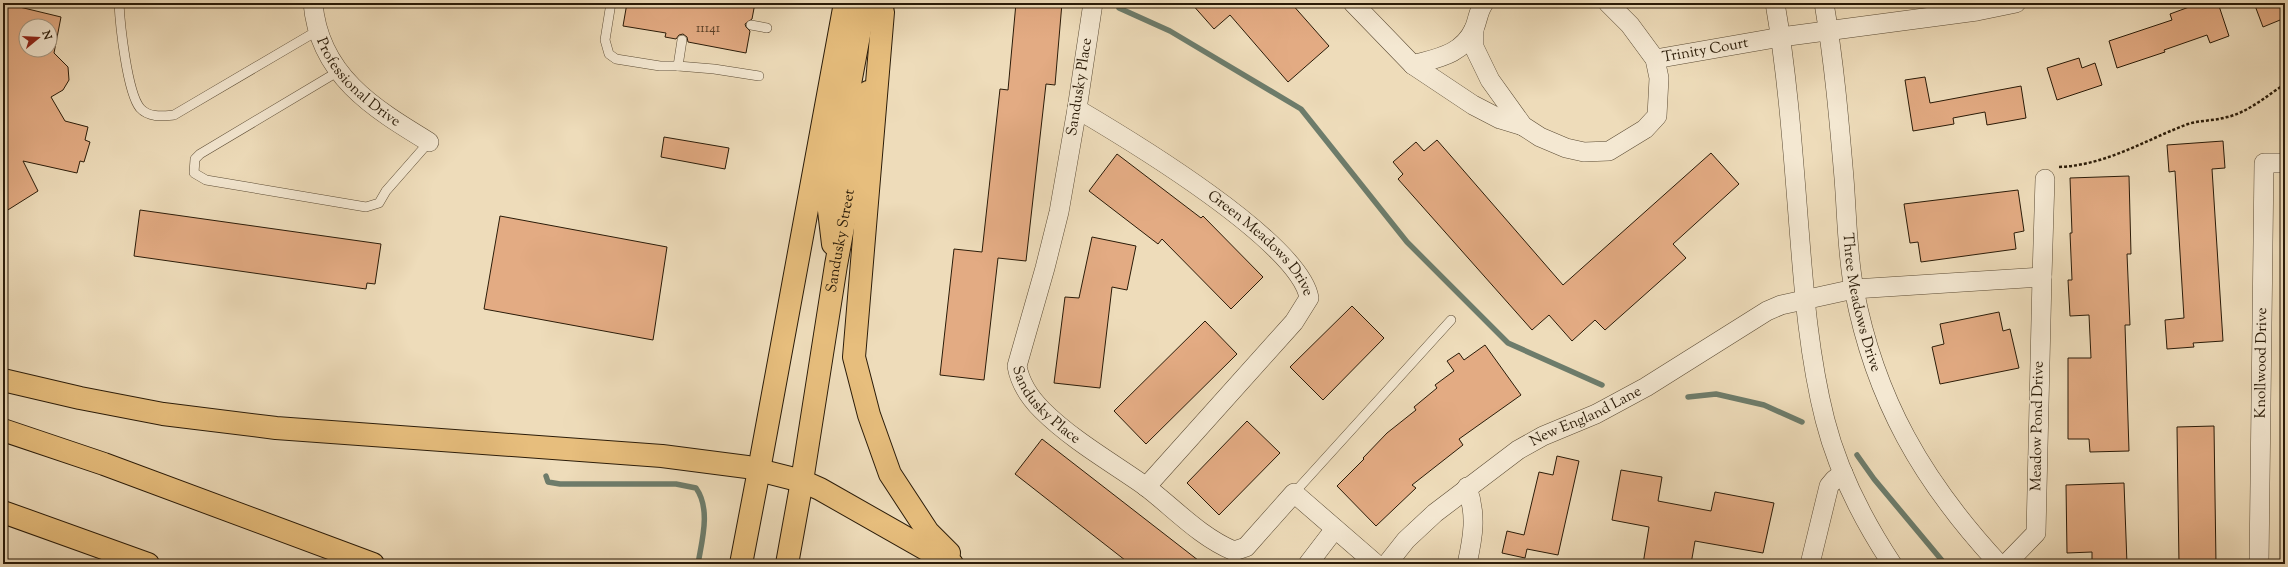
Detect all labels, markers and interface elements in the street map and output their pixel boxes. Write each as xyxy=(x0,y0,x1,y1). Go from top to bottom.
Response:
north arrow xyxy=(18,18,58,58)
house number: 11141 xyxy=(696,20,721,38)
text: N xyxy=(37,28,56,42)
street label: Trinity Court xyxy=(1660,32,1750,68)
street label: Professional Drive xyxy=(311,34,405,132)
street label: Sandusky Place xyxy=(1062,36,1098,138)
street label: Green Meadows Drive xyxy=(1203,185,1319,299)
street label: Sandusky Street xyxy=(821,188,860,294)
street label: Three Meadows Drive xyxy=(1837,232,1886,375)
street label: Knollwood Drive xyxy=(2250,307,2273,419)
street label: Meadow Pond Drive xyxy=(2026,361,2050,491)
street label: Sandusky Place xyxy=(1007,363,1085,449)
street label: New England Lane xyxy=(1526,381,1645,452)

